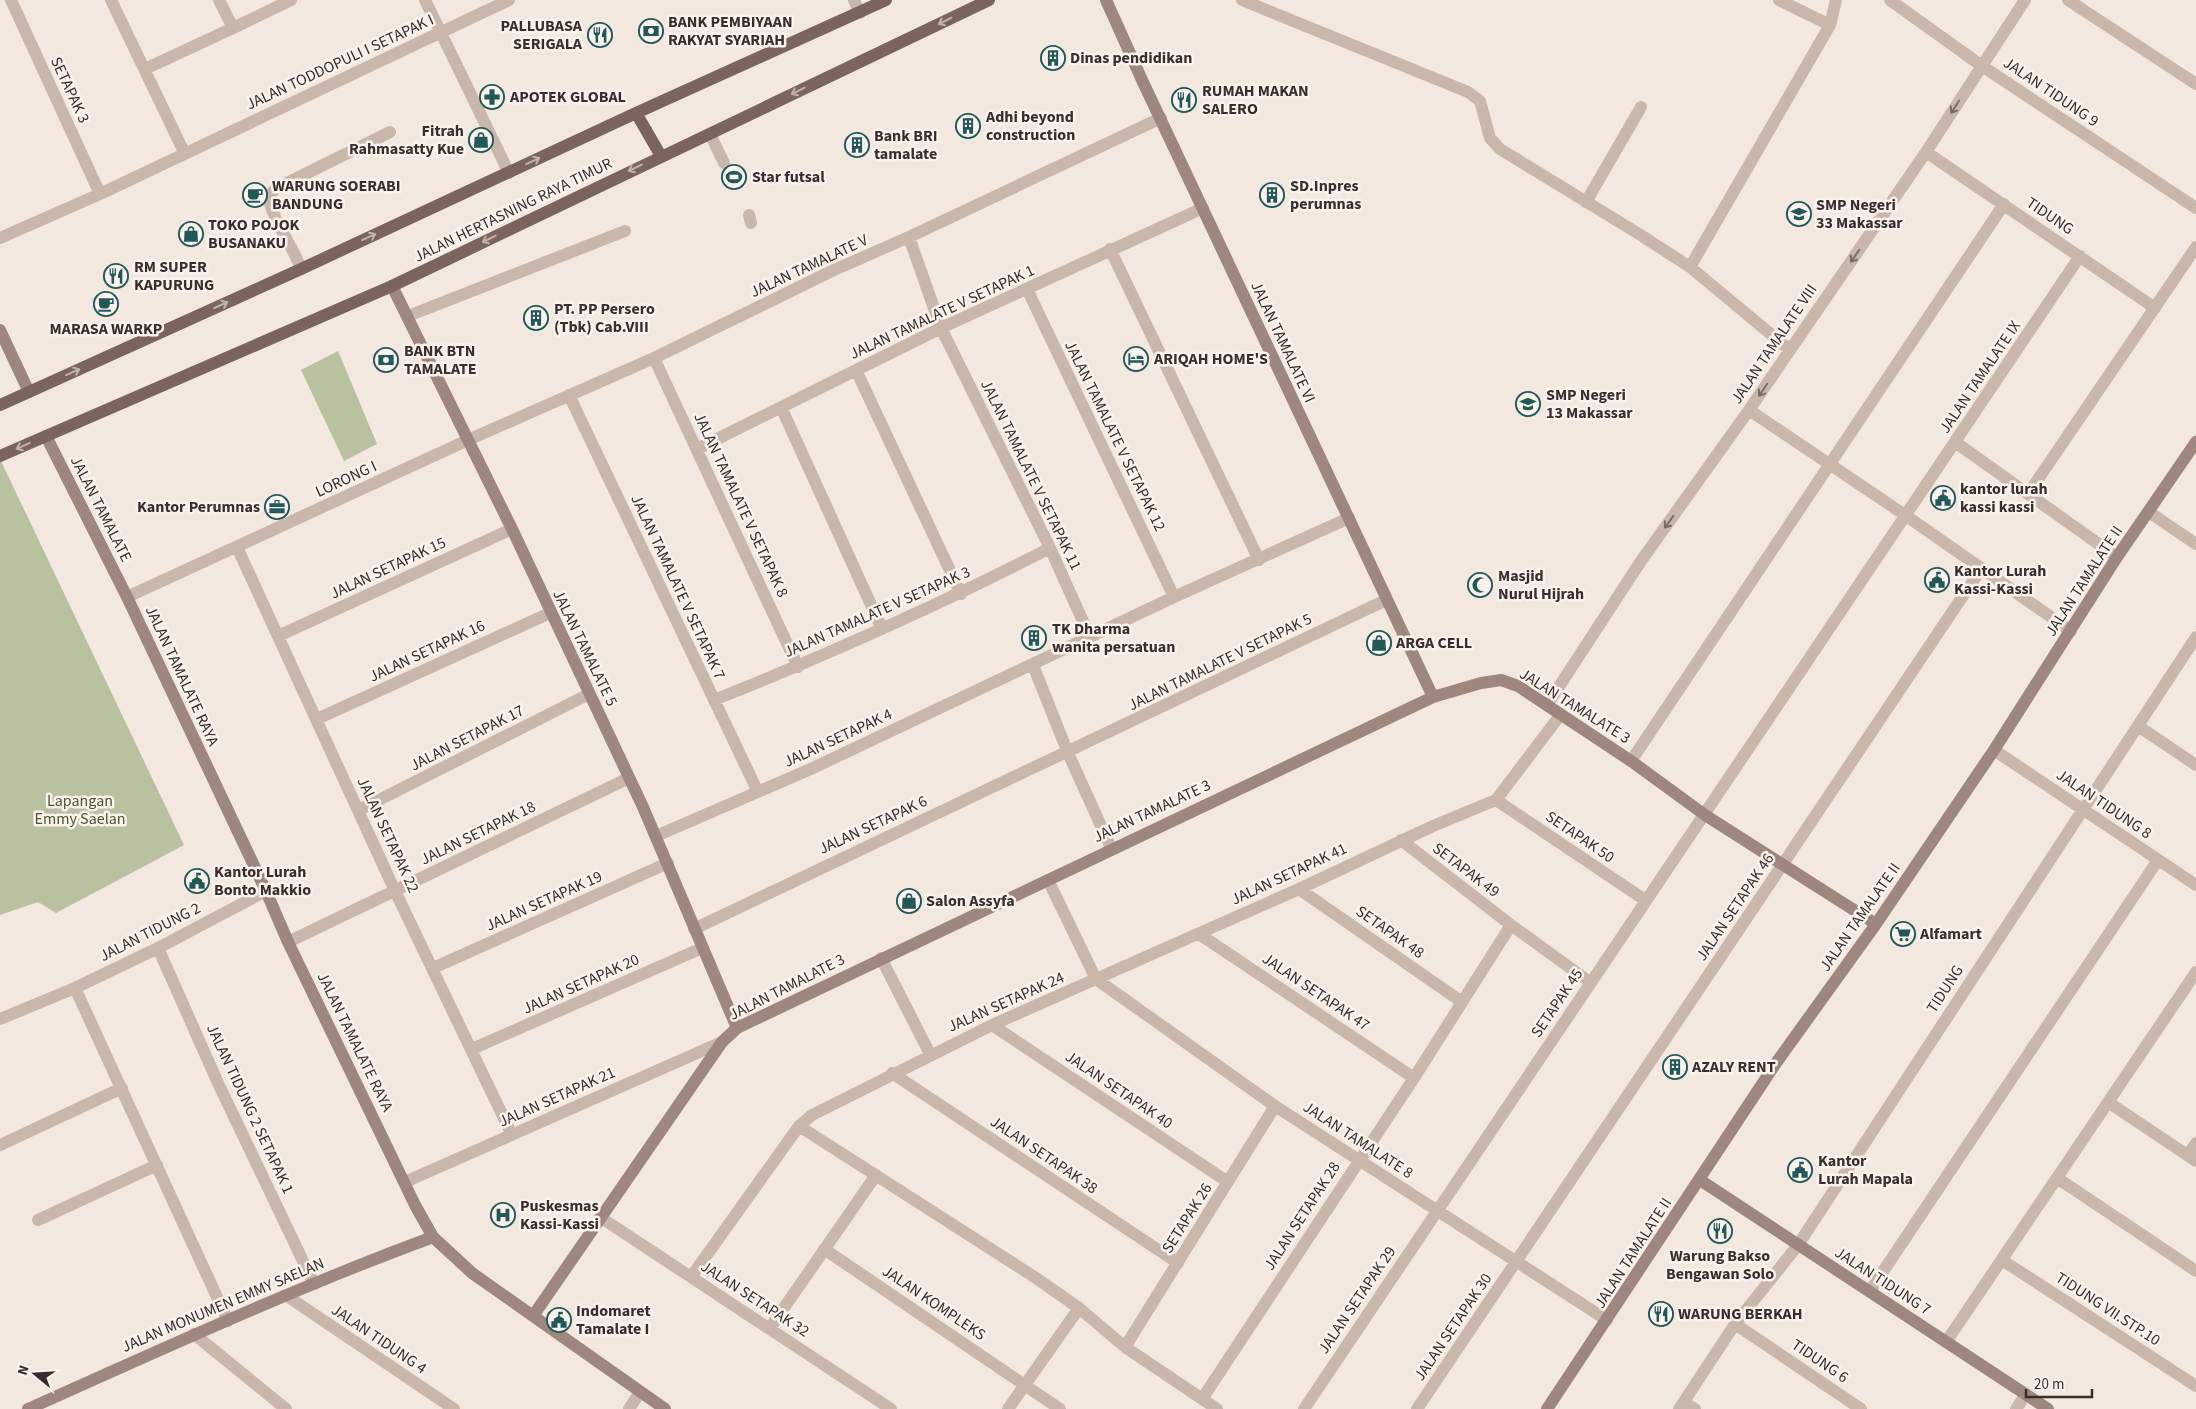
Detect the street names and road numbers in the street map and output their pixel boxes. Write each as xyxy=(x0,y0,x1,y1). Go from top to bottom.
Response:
street label: JALAN TODDOPULI I SETAPAK I xyxy=(243,9,437,115)
street label: JALAN TIDUNG 9 xyxy=(1999,52,2103,132)
street label: SETAPAK 3 xyxy=(45,53,95,127)
street label: JALAN HERTASNING RAYA TIMUR xyxy=(410,152,616,268)
street label: TIDUNG xyxy=(2022,192,2078,240)
street label: JALAN TAMALATE V xyxy=(747,229,872,303)
street label: JALAN TAMALATE V SETAPAK 1 xyxy=(846,259,1038,365)
street label: JALAN TAMALATE VI xyxy=(1245,278,1321,406)
street label: JALAN TAMALATE VIII xyxy=(1726,280,1822,408)
street label: JALAN TAMALATE IX xyxy=(1934,316,2026,438)
street label: JALAN TAMALATE V SETAPAK 12 xyxy=(1059,337,1171,535)
street label: JALAN TAMALATE V SETAPAK 11 xyxy=(975,376,1087,574)
street label: JALAN TAMALATE V SETAPAK 8 xyxy=(688,409,794,601)
street label: JALAN TAMALATE xyxy=(65,452,137,566)
street label: LORONG I xyxy=(312,455,380,503)
street label: JALAN TAMALATE V SETAPAK 7 xyxy=(625,491,731,683)
street label: JALAN TAMALATE II xyxy=(2040,521,2128,641)
street label: JALAN SETAPAK 15 xyxy=(327,532,450,604)
street label: JALAN TAMALATE V SETAPAK 3 xyxy=(780,561,974,663)
street label: JALAN TAMALATE 5 xyxy=(547,586,623,710)
street label: JALAN TAMALATE RAYA xyxy=(140,602,224,750)
street label: JALAN TAMALATE V SETAPAK 5 xyxy=(1125,608,1315,716)
street label: JALAN SETAPAK 16 xyxy=(366,615,489,687)
street label: JALAN TAMALATE 3 xyxy=(1515,663,1635,749)
street label: JALAN SETAPAK 17 xyxy=(406,700,528,776)
street label: JALAN SETAPAK 4 xyxy=(780,703,896,773)
street label: JALAN TIDUNG 8 xyxy=(2052,764,2156,844)
street label: JALAN SETAPAK 22 xyxy=(352,774,424,897)
street label: JALAN TAMALATE 3 xyxy=(1090,774,1214,848)
street label: JALAN SETAPAK 6 xyxy=(815,790,931,860)
street label: JALAN SETAPAK 18 xyxy=(417,796,539,870)
street label: SETAPAK 50 xyxy=(1541,806,1619,868)
street label: SETAPAK 49 xyxy=(1428,837,1504,903)
street label: JALAN SETAPAK 41 xyxy=(1228,838,1351,910)
street label: JALAN SETAPAK 46 xyxy=(1691,849,1779,965)
street label: JALAN TAMALATE II xyxy=(1814,858,1906,976)
street label: JALAN SETAPAK 19 xyxy=(482,865,606,937)
street label: JALAN TIDUNG 2 xyxy=(96,897,204,967)
street label: SETAPAK 48 xyxy=(1351,900,1429,964)
street label: JALAN SETAPAK 20 xyxy=(519,948,643,1020)
street label: JALAN TAMALATE 3 xyxy=(725,948,849,1026)
street label: JALAN SETAPAK 47 xyxy=(1258,948,1374,1036)
street label: TIDUNG xyxy=(1921,961,1969,1017)
street label: SETAPAK 45 xyxy=(1526,964,1588,1042)
street label: JALAN SETAPAK 24 xyxy=(944,966,1068,1038)
street label: JALAN TAMALATE RAYA xyxy=(312,969,399,1116)
street label: JALAN TIDUNG 2 SETAPAK 1 xyxy=(201,1021,299,1198)
street label: JALAN SETAPAK 40 xyxy=(1061,1046,1177,1134)
street label: JALAN SETAPAK 21 xyxy=(495,1061,619,1133)
street label: JALAN TAMALATE 8 xyxy=(1299,1096,1417,1184)
street label: JALAN SETAPAK 38 xyxy=(986,1111,1102,1199)
street label: JALAN SETAPAK 28 xyxy=(1259,1157,1345,1275)
street label: SETAPAK 26 xyxy=(1157,1179,1217,1257)
street label: JALAN TAMALATE II xyxy=(1589,1193,1677,1313)
street label: JALAN SETAPAK 29 xyxy=(1313,1242,1401,1358)
street label: JALAN TIDUNG 7 xyxy=(1831,1242,1935,1320)
street label: JALAN MONUMEN EMMY SAELAN xyxy=(118,1252,328,1358)
street label: JALAN SETAPAK 32 xyxy=(696,1256,814,1342)
street label: JALAN KOMPLEKS xyxy=(878,1260,990,1346)
street label: TIDUNG VII.STP.10 xyxy=(2051,1267,2165,1351)
street label: JALAN SETAPAK 30 xyxy=(1409,1269,1497,1385)
street label: JALAN TIDUNG 4 xyxy=(327,1299,431,1379)
street label: TIDUNG 6 xyxy=(1787,1334,1853,1388)

